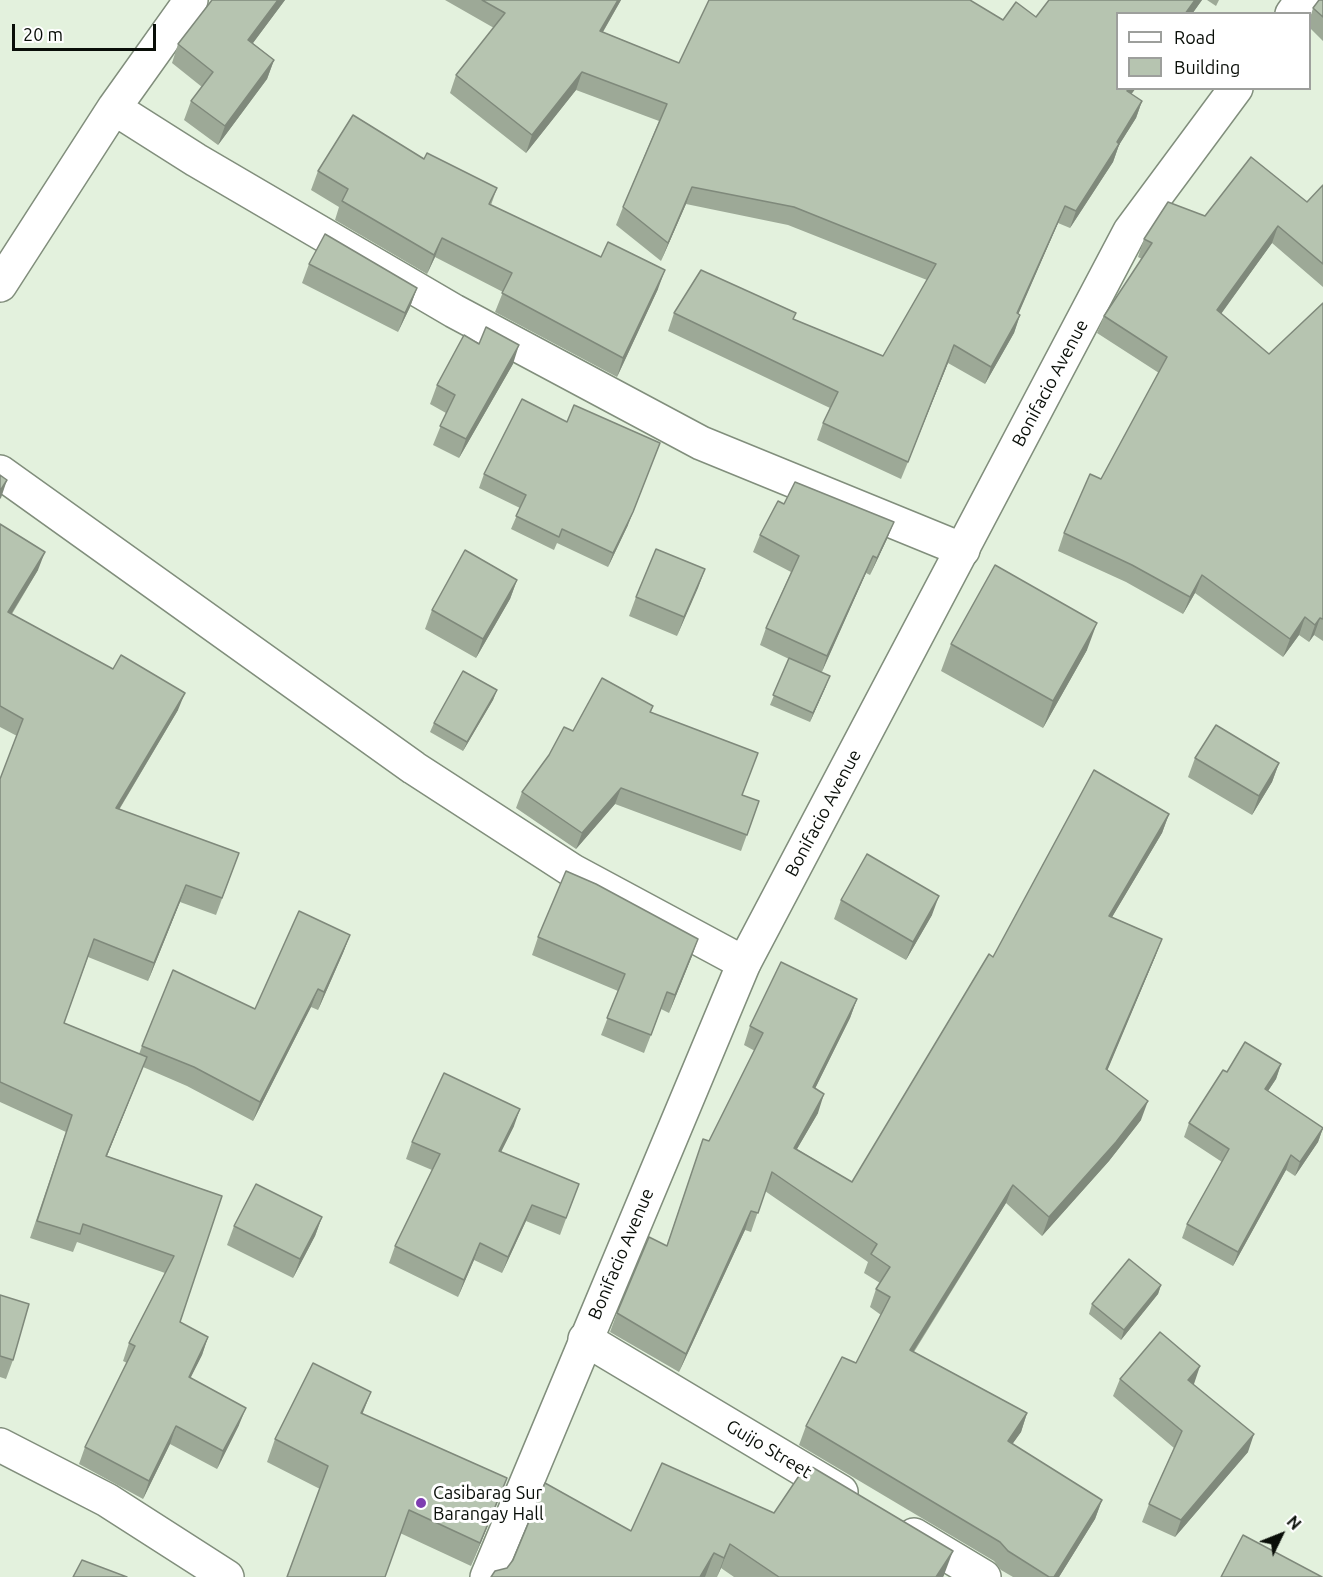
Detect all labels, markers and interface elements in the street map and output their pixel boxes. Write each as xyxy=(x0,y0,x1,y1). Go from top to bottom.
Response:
scale bar xyxy=(15,12,159,50)
legend xyxy=(1116,12,1311,90)
text: 20 m xyxy=(23,24,63,44)
text: Road xyxy=(1174,27,1216,47)
text: Building xyxy=(1174,57,1240,77)
street label: Bonifacio Avenue xyxy=(1007,316,1093,450)
street label: Bonifacio Avenue xyxy=(780,746,866,880)
street label: Bonifacio Avenue xyxy=(584,1185,658,1323)
street label: Guijo Street xyxy=(722,1415,816,1483)
place label: Casibarag Sur Barangay Hall xyxy=(433,1482,544,1524)
marker: Casibarag Sur Barangay Hall xyxy=(414,1496,428,1510)
north arrow xyxy=(1251,1505,1311,1565)
text: N xyxy=(1284,1512,1305,1533)

